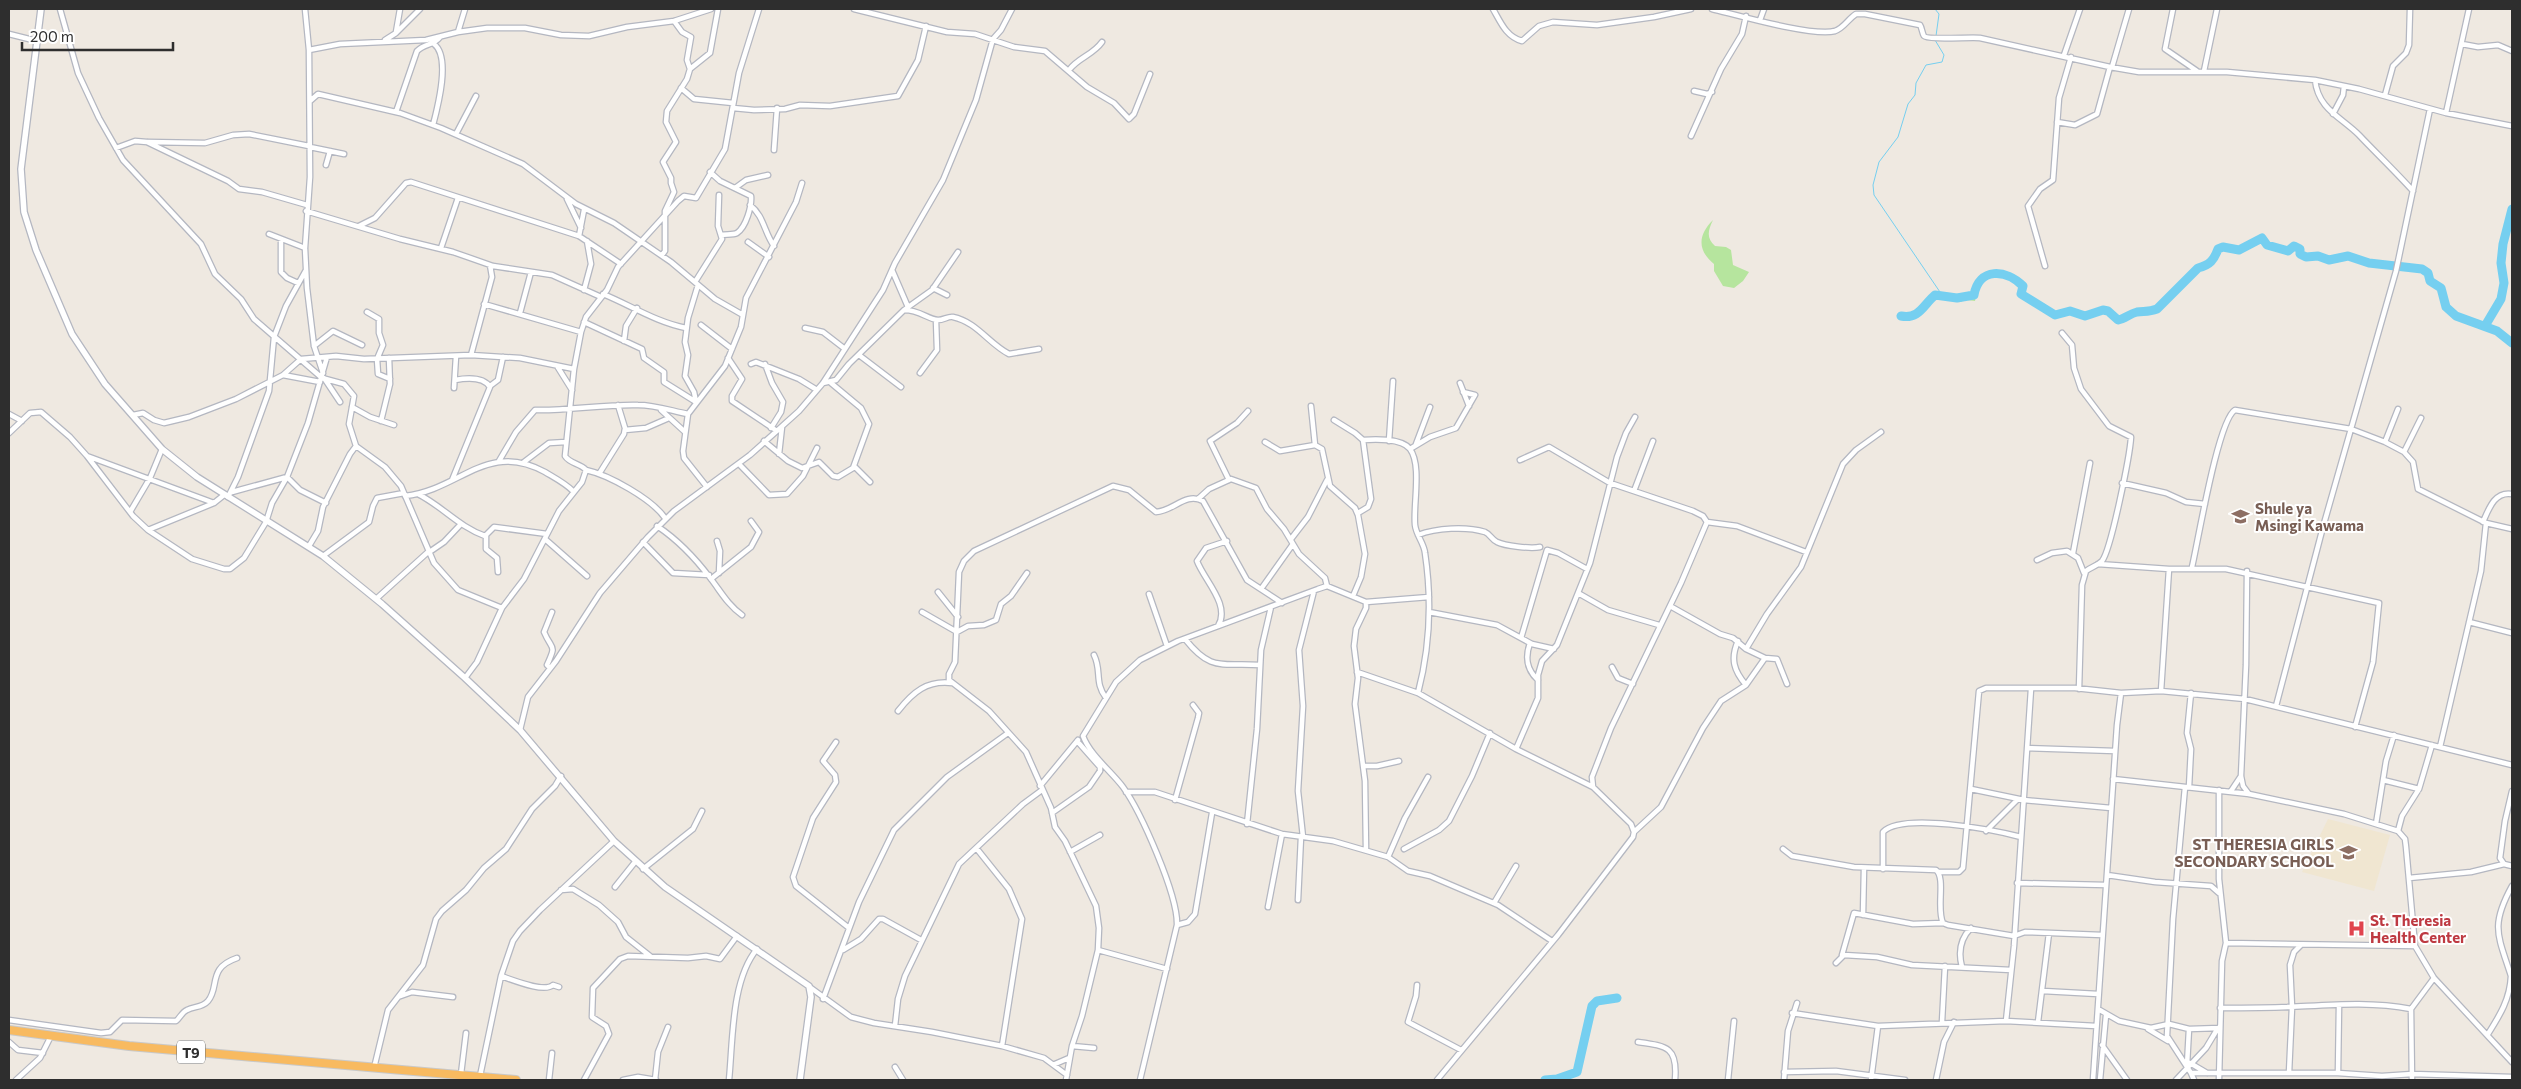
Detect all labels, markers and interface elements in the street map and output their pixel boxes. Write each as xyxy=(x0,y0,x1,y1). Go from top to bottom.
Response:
scale bar xyxy=(22,20,174,52)
text: 200 m xyxy=(30,27,74,45)
place label: Shule ya Msingi Kawama xyxy=(2255,499,2364,534)
school or university icon: Shule ya Msingi Kawama xyxy=(2231,507,2251,527)
place label: ST THERESIA GIRLS SECONDARY SCHOOL xyxy=(2175,835,2334,870)
school or university icon: ST THERESIA GIRLS SECONDARY SCHOOL xyxy=(2338,843,2358,863)
place label: St. Theresia Health Center xyxy=(2370,911,2466,946)
hospital icon: St. Theresia Health Center xyxy=(2346,919,2366,939)
road number: T9 xyxy=(177,1040,205,1064)

